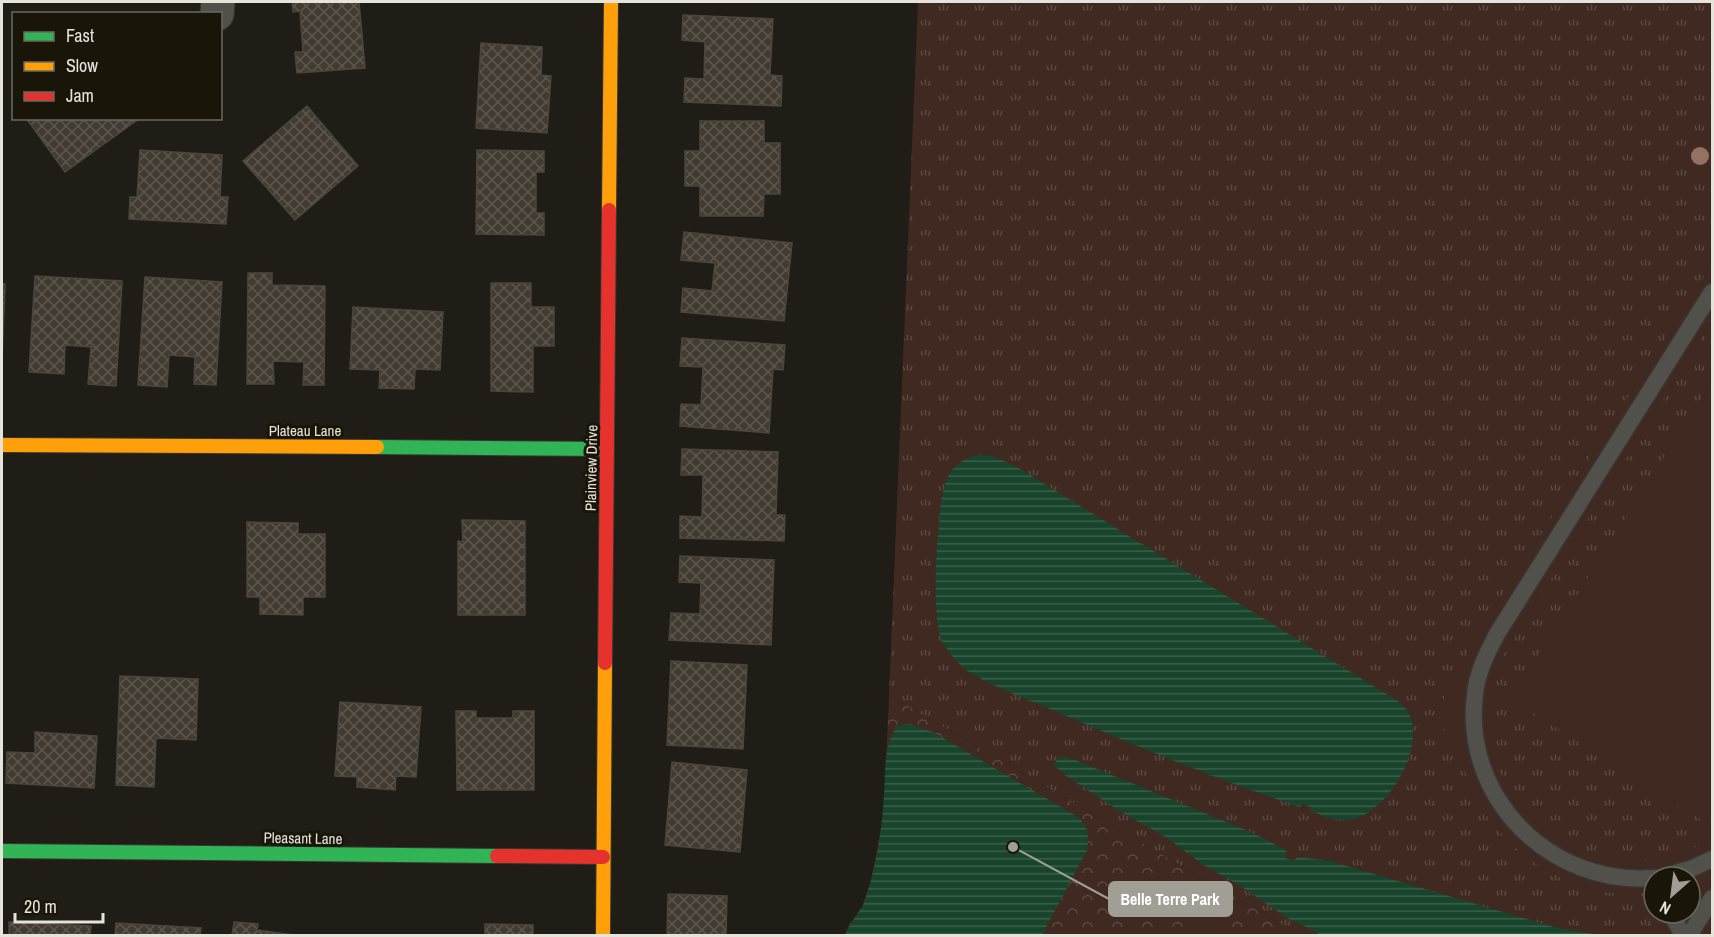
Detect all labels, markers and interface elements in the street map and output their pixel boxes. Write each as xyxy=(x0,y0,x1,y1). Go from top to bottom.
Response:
legend xyxy=(12,12,222,120)
text: Fast xyxy=(66,23,94,48)
text: Slow xyxy=(66,53,98,78)
text: Jam xyxy=(66,83,94,108)
street label: Plateau Lane xyxy=(269,420,341,441)
street label: Plainview Drive xyxy=(580,425,602,511)
street label: Pleasant Lane xyxy=(263,827,343,849)
north arrow xyxy=(1642,865,1702,925)
callout: Belle Terre Park xyxy=(1109,882,1232,916)
scale bar xyxy=(15,886,104,924)
text: Belle Terre Park xyxy=(1121,888,1220,910)
text: 20 m xyxy=(24,894,57,919)
text: N xyxy=(1656,896,1674,920)

